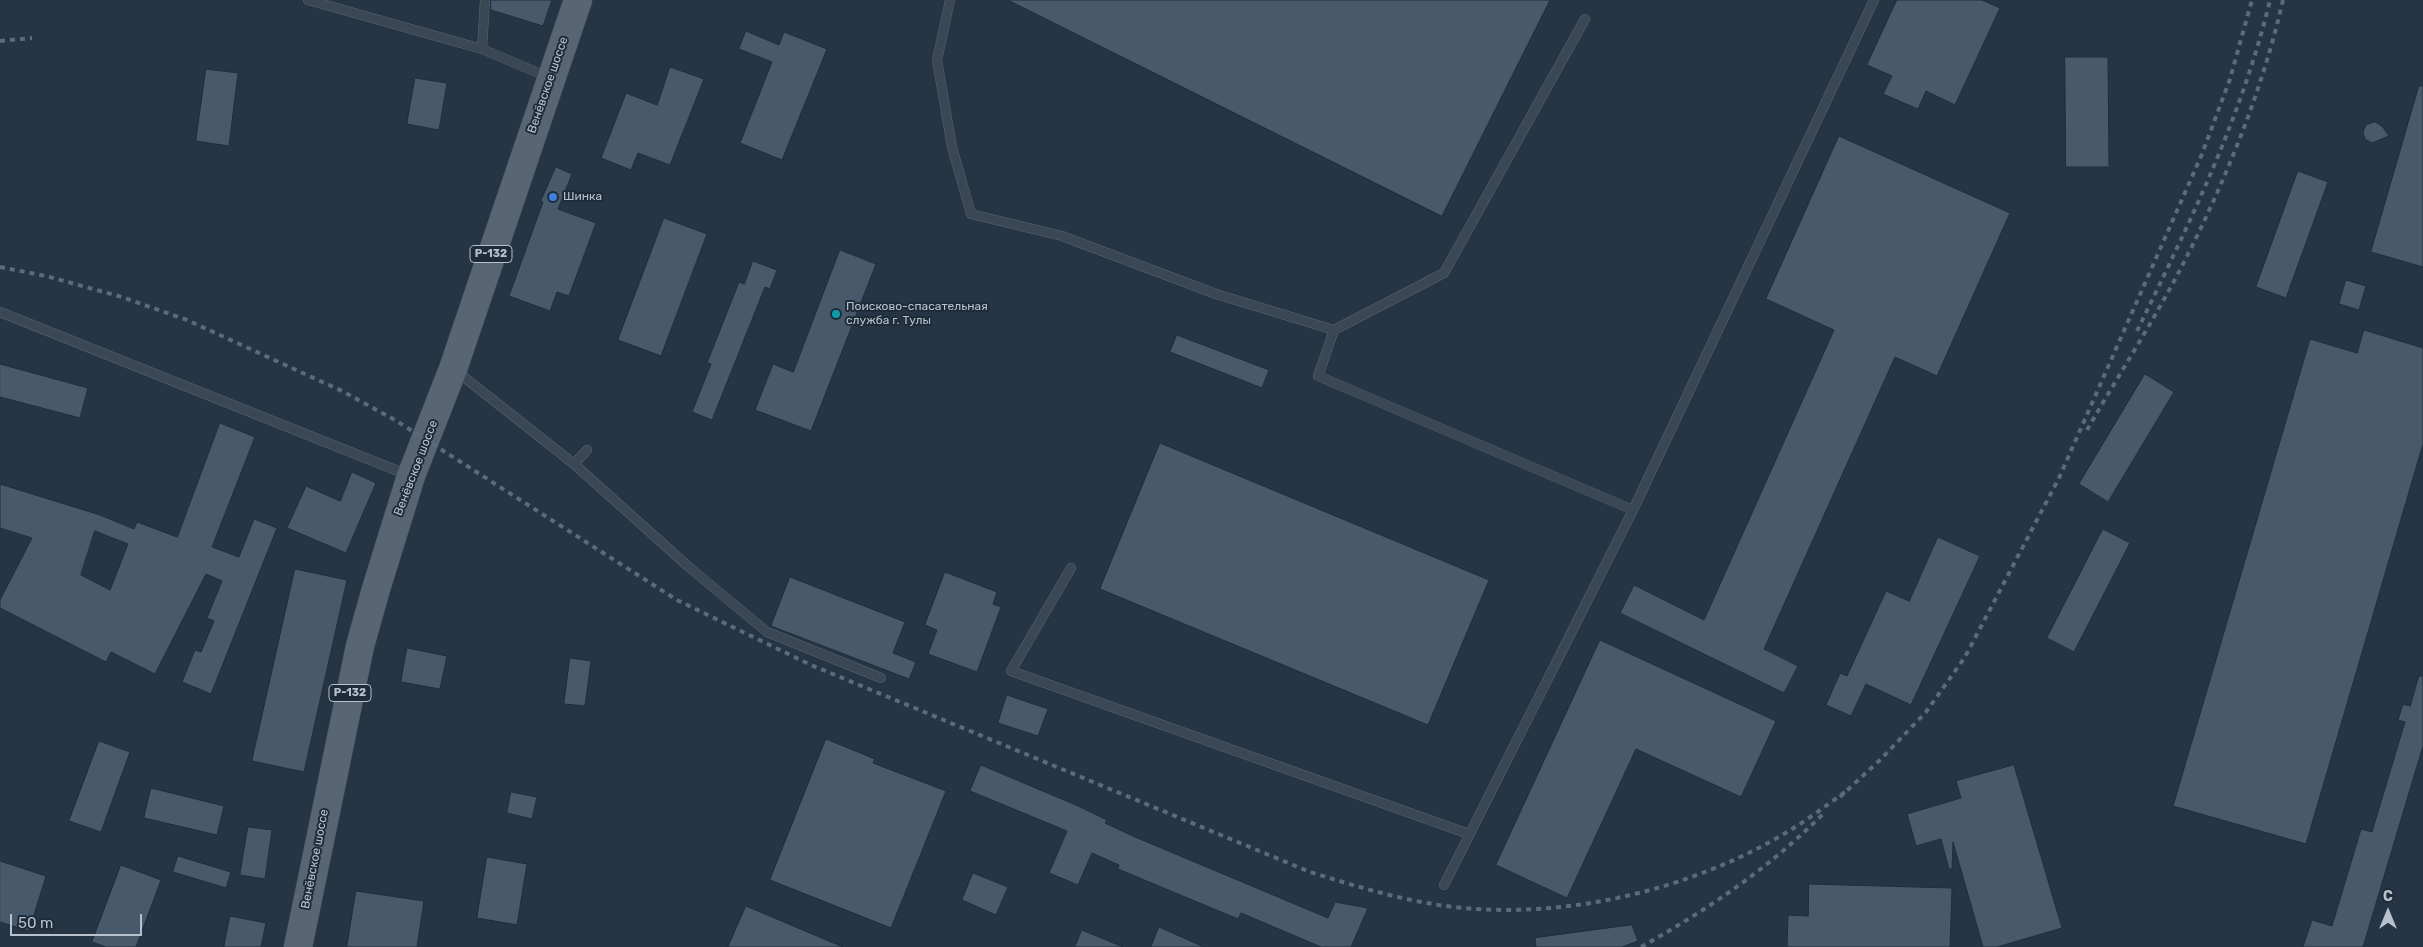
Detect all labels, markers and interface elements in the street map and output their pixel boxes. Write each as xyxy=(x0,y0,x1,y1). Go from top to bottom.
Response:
street label: Венёвское шоссе xyxy=(525,35,571,135)
place label: Шинка xyxy=(563,190,602,204)
marker: Шинка xyxy=(547,191,559,203)
road number: Р-132 xyxy=(470,245,512,262)
place label: Поисково-спасательная служба г. Тулы xyxy=(846,300,988,328)
marker: Поисково-спасательная служба г. Тулы xyxy=(830,308,842,320)
street label: Венёвское шоссе xyxy=(391,418,441,518)
road number: Р-132 xyxy=(329,684,371,701)
street label: Венёвское шоссе xyxy=(298,808,332,910)
north arrow xyxy=(2363,887,2413,937)
text: С xyxy=(2383,888,2393,905)
scale bar xyxy=(12,904,145,936)
text: 50 m xyxy=(18,914,53,932)

